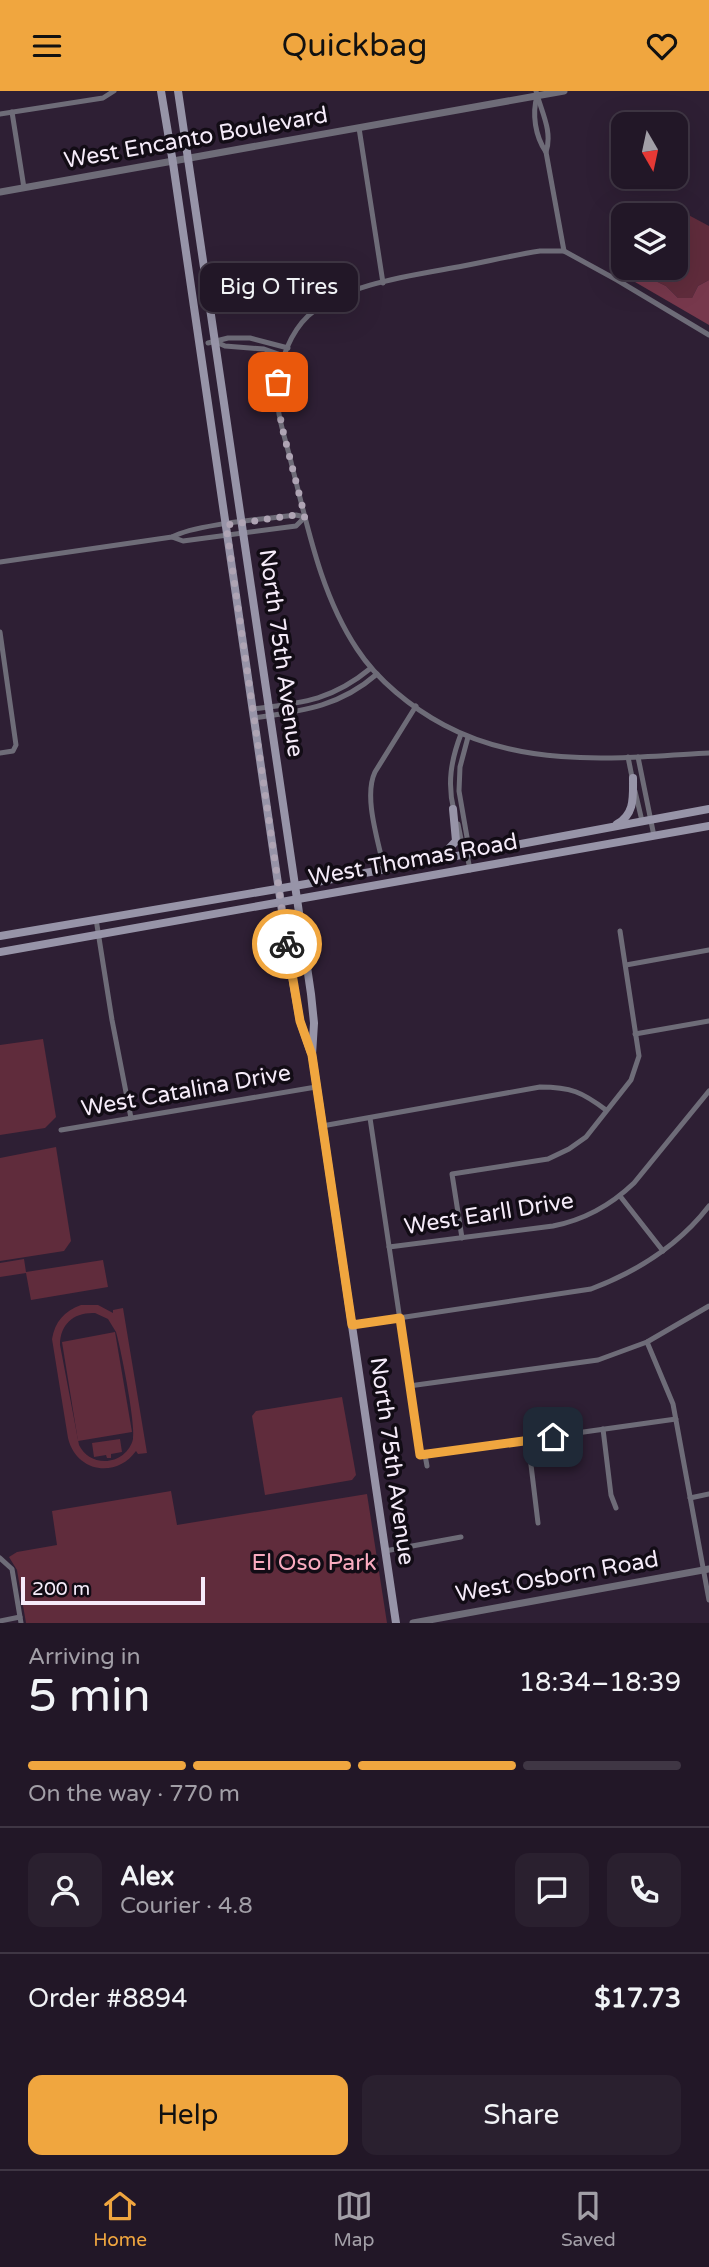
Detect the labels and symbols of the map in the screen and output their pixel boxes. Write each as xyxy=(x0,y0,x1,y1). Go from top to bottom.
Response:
street label: West Encanto Boulevard xyxy=(62,101,330,175)
north arrow xyxy=(611,112,688,189)
callout: Big O Tires xyxy=(199,263,357,312)
pin xyxy=(248,352,308,412)
street label: North 75th Avenue xyxy=(253,547,309,759)
street label: West Thomas Road xyxy=(306,828,520,892)
courier xyxy=(252,909,322,979)
street label: West Catalina Drive xyxy=(79,1059,293,1123)
street label: West Earll Drive xyxy=(402,1187,576,1241)
street label: North 75th Avenue xyxy=(364,1355,420,1567)
pin xyxy=(523,1407,583,1467)
street label: West Osborn Road xyxy=(453,1545,661,1609)
park label: El Oso Park xyxy=(251,1549,377,1577)
scale bar xyxy=(21,1574,205,1606)

